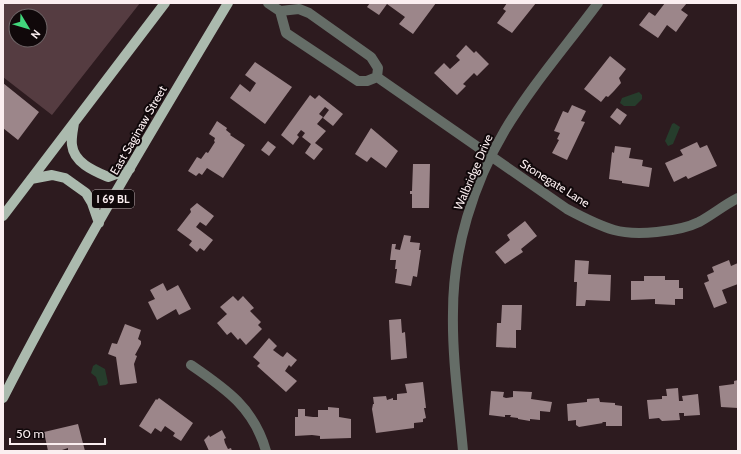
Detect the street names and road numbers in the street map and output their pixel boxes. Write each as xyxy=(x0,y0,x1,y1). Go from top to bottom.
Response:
street label: East Saginaw Street xyxy=(106,83,170,177)
street label: Walbridge Drive xyxy=(450,132,496,212)
street label: Stonegate Lane xyxy=(517,156,593,210)
road number: I 69 BL xyxy=(92,190,134,208)

